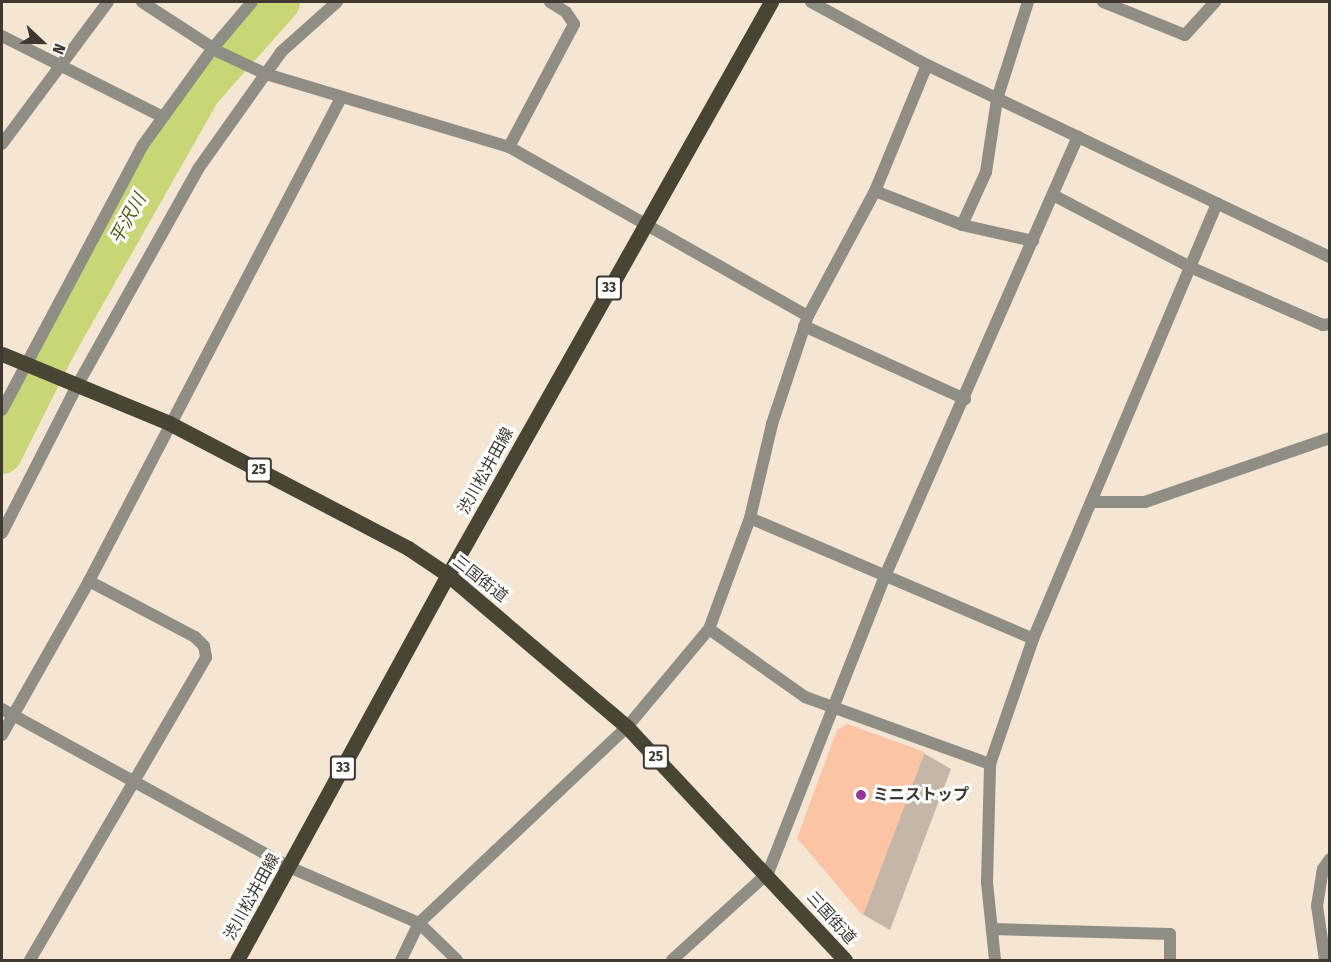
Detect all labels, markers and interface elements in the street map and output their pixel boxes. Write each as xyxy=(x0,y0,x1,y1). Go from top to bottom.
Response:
north arrow xyxy=(12,12,72,72)
text: N xyxy=(49,41,70,57)
water label: 平沢川 xyxy=(105,190,151,248)
road number: 33 xyxy=(596,276,622,300)
street label: 渋川松井田線 xyxy=(454,424,518,518)
road number: 25 xyxy=(246,458,272,482)
street label: 三国街道 xyxy=(449,552,511,606)
road number: 25 xyxy=(642,745,670,769)
road number: 33 xyxy=(330,756,356,780)
place label: ミニストップ xyxy=(873,785,969,805)
marker: ミニストップ xyxy=(854,788,868,802)
street label: 渋川松井田線 xyxy=(220,850,284,944)
street label: 三国街道 xyxy=(802,888,860,948)

